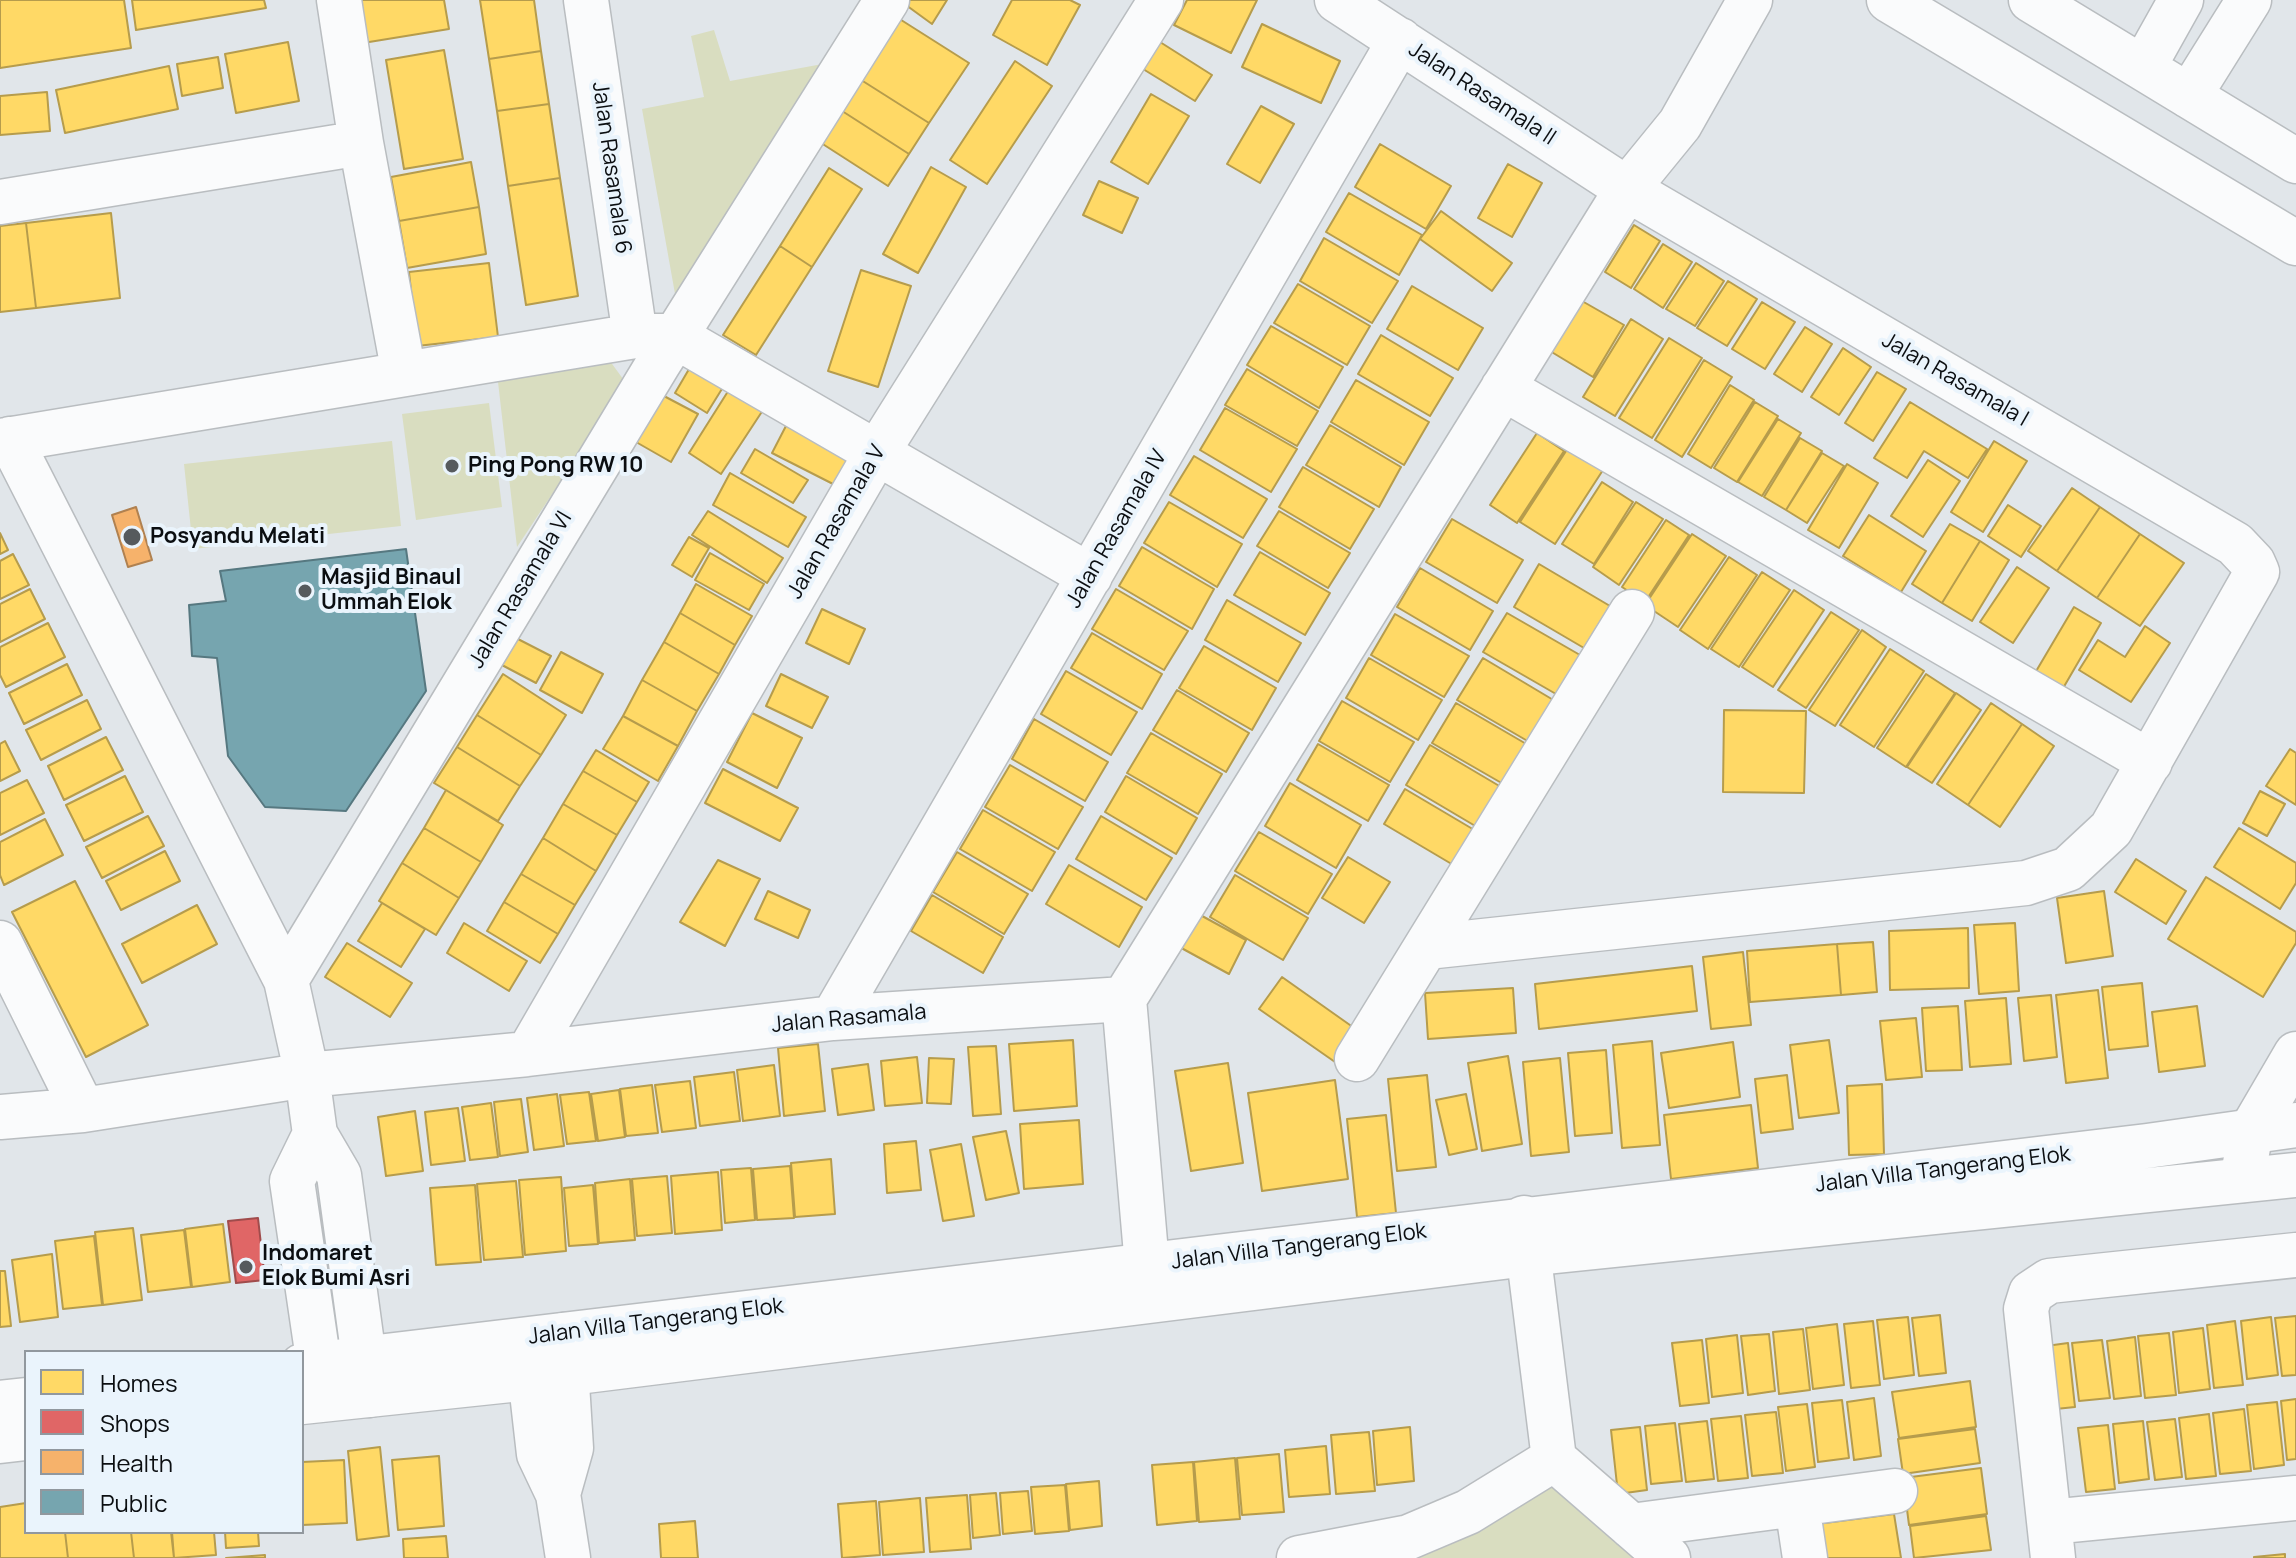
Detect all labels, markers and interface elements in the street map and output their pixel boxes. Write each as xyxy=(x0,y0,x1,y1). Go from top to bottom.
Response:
street label: Jalan Rasamala II xyxy=(1404,37,1560,151)
street label: Jalan Rasamala 6 xyxy=(586,80,636,256)
street label: Jalan Rasamala I xyxy=(1877,327,2033,433)
street label: Jalan Rasamala V xyxy=(782,440,892,604)
street label: Jalan Rasamala IV xyxy=(1061,445,1173,613)
place label: Ping Pong RW 10 xyxy=(468,453,644,479)
marker: Ping Pong RW 10 xyxy=(443,457,461,475)
street label: Jalan Rasamala VI xyxy=(464,507,578,673)
place label: Posyandu Melati xyxy=(150,524,325,550)
marker: Posyandu Melati xyxy=(121,526,143,548)
place label: Masjid Binaul Ummah Elok xyxy=(321,565,461,616)
marker: Masjid Binaul Ummah Elok xyxy=(296,582,314,600)
street label: Jalan Rasamala xyxy=(770,999,928,1039)
street label: Jalan Villa Tangerang Elok xyxy=(1814,1141,2072,1199)
street label: Jalan Villa Tangerang Elok xyxy=(1170,1218,1428,1276)
place label: Indomaret Elok Bumi Asri xyxy=(262,1241,410,1292)
marker: Indomaret Elok Bumi Asri xyxy=(237,1258,255,1276)
street label: Jalan Villa Tangerang Elok xyxy=(527,1293,785,1351)
legend xyxy=(24,1350,304,1534)
text: Homes xyxy=(100,1366,178,1399)
text: Shops xyxy=(100,1406,170,1439)
text: Health xyxy=(100,1446,173,1479)
text: Public xyxy=(100,1486,167,1519)

